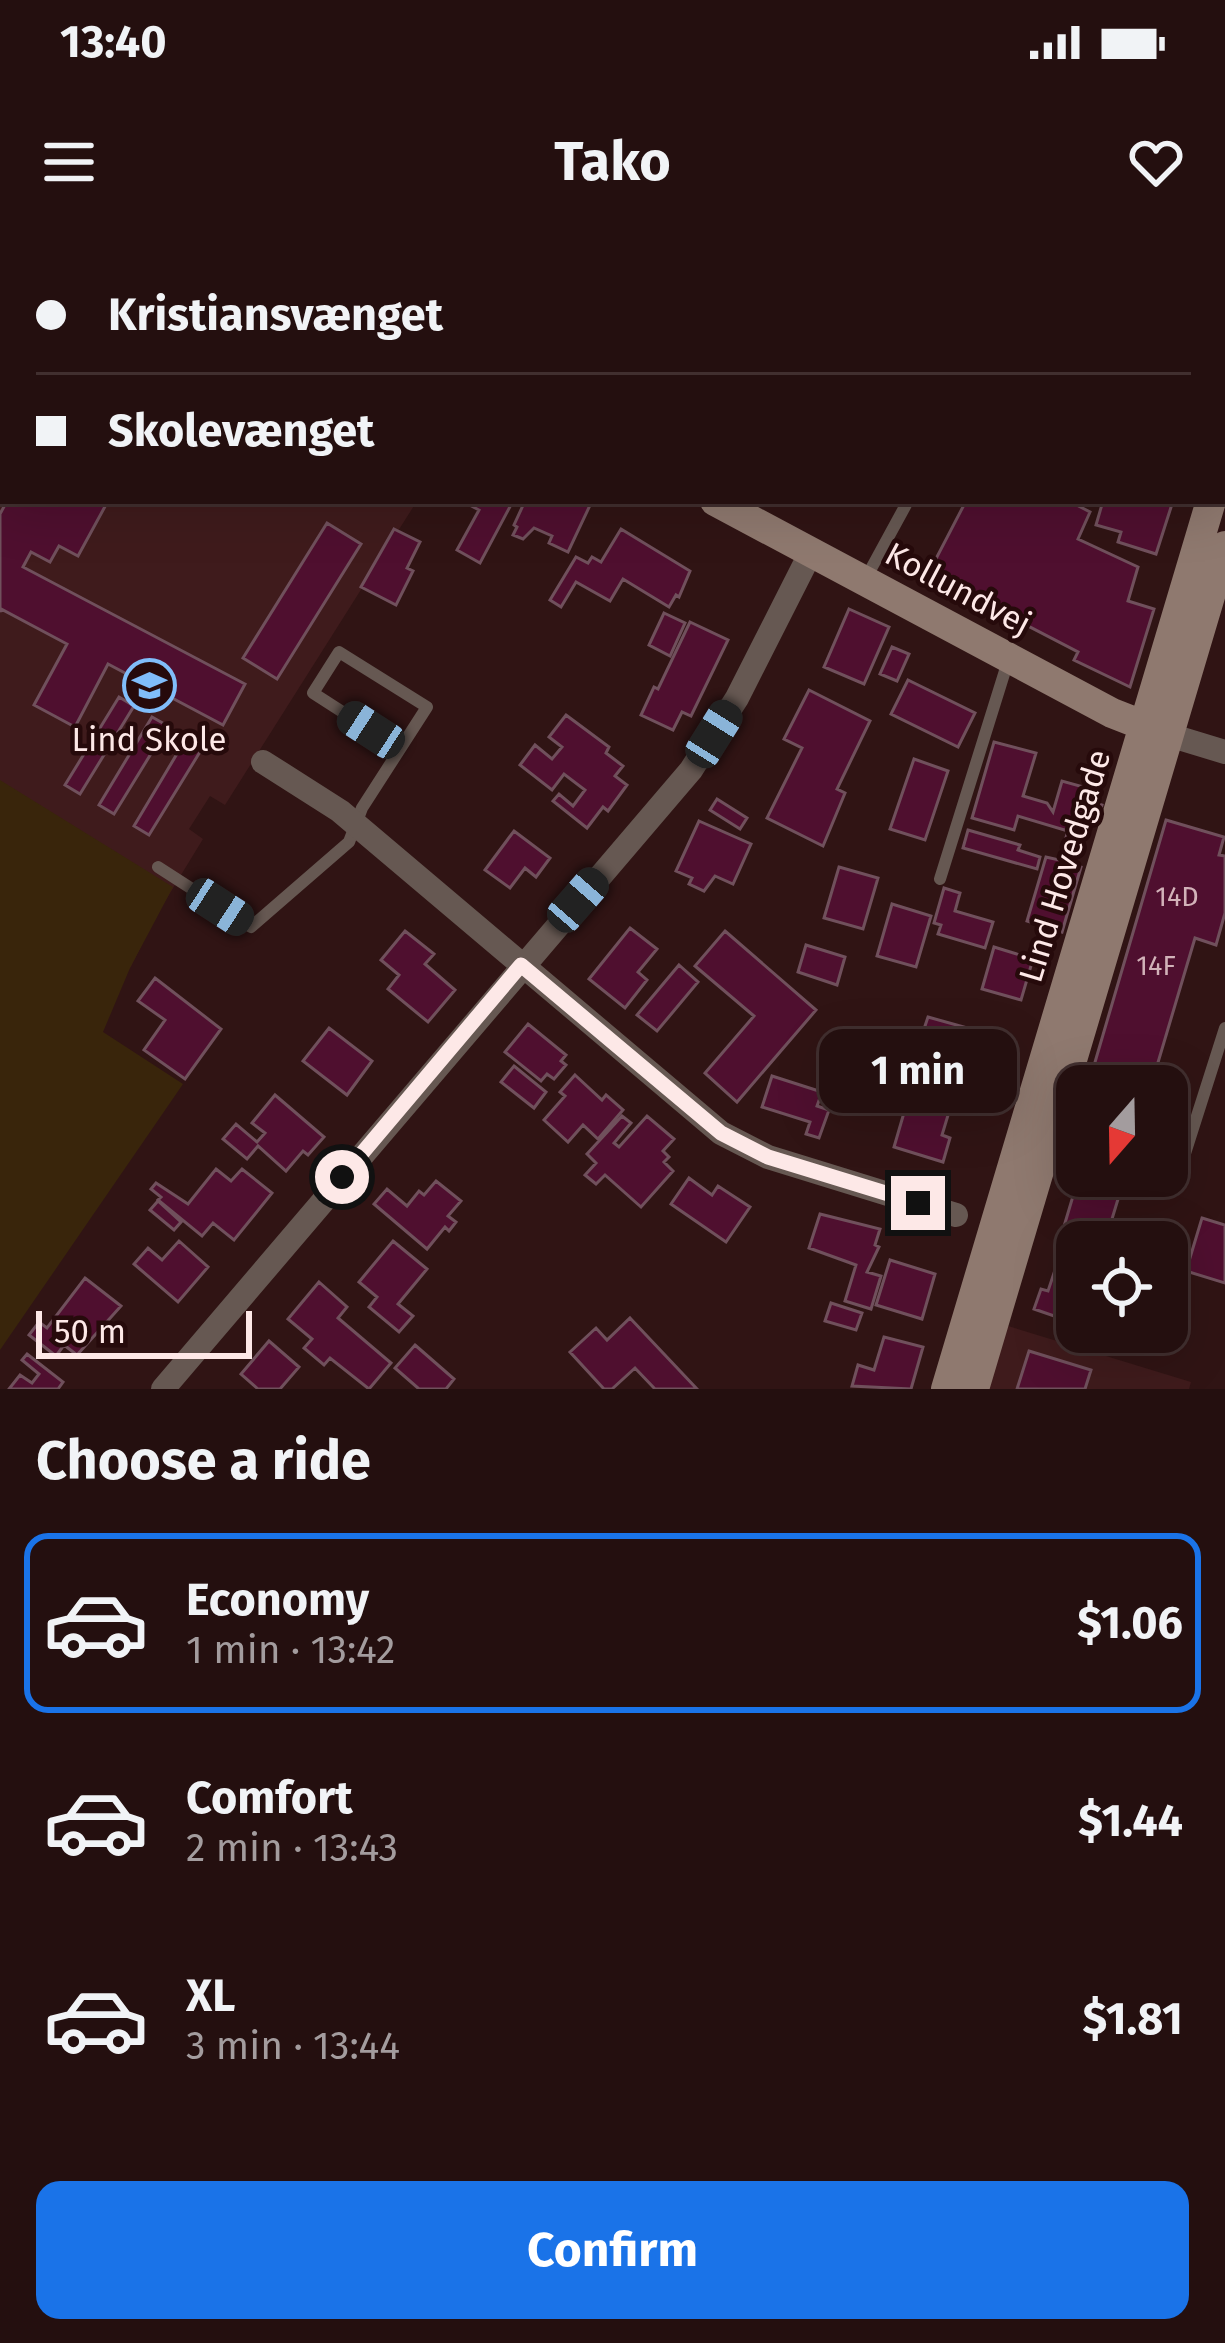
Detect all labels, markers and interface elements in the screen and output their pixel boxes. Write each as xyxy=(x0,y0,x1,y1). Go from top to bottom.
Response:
text: 13:40 xyxy=(60,15,167,69)
icon: menu xyxy=(36,129,102,195)
icon: heart xyxy=(1123,129,1189,195)
text: Tako xyxy=(554,130,671,194)
text: Kristiansvænget xyxy=(108,288,443,342)
text: Skolevænget xyxy=(108,404,374,458)
street label: Kollundvej xyxy=(878,534,1038,644)
school or university icon: Lind Skole xyxy=(121,658,177,714)
car xyxy=(680,694,748,774)
car xyxy=(331,695,411,765)
place label: Lind Skole xyxy=(72,720,226,760)
street label: Lind Hovedgade xyxy=(1011,745,1119,987)
car xyxy=(541,861,615,939)
car xyxy=(180,872,260,942)
house number: 14D xyxy=(1155,881,1199,913)
house number: 14F xyxy=(1136,950,1176,982)
callout: 1 min xyxy=(819,1029,1017,1113)
text: 1 min xyxy=(871,1048,965,1094)
north arrow xyxy=(1056,1065,1188,1197)
map controls xyxy=(1056,1065,1188,1353)
route start xyxy=(315,1150,369,1204)
route end xyxy=(891,1176,945,1230)
button: locate xyxy=(1056,1221,1188,1353)
scale bar xyxy=(36,1305,252,1358)
text: 50 m xyxy=(54,1312,126,1352)
text: Choose a ride xyxy=(36,1429,371,1493)
icon: car xyxy=(42,1569,150,1677)
text: Economy xyxy=(186,1573,369,1627)
text: $1.06 xyxy=(1077,1596,1183,1650)
text: 1 min · 13:42 xyxy=(186,1627,395,1673)
icon: car xyxy=(42,1767,150,1875)
text: Comfort xyxy=(186,1771,353,1825)
text: $1.44 xyxy=(1078,1794,1183,1848)
text: 2 min · 13:43 xyxy=(186,1825,398,1871)
icon: car xyxy=(42,1965,150,2073)
text: XL xyxy=(186,1969,235,2023)
text: $1.81 xyxy=(1083,1992,1183,2046)
text: 3 min · 13:44 xyxy=(186,2023,400,2069)
button: Confirm xyxy=(36,2181,1189,2319)

